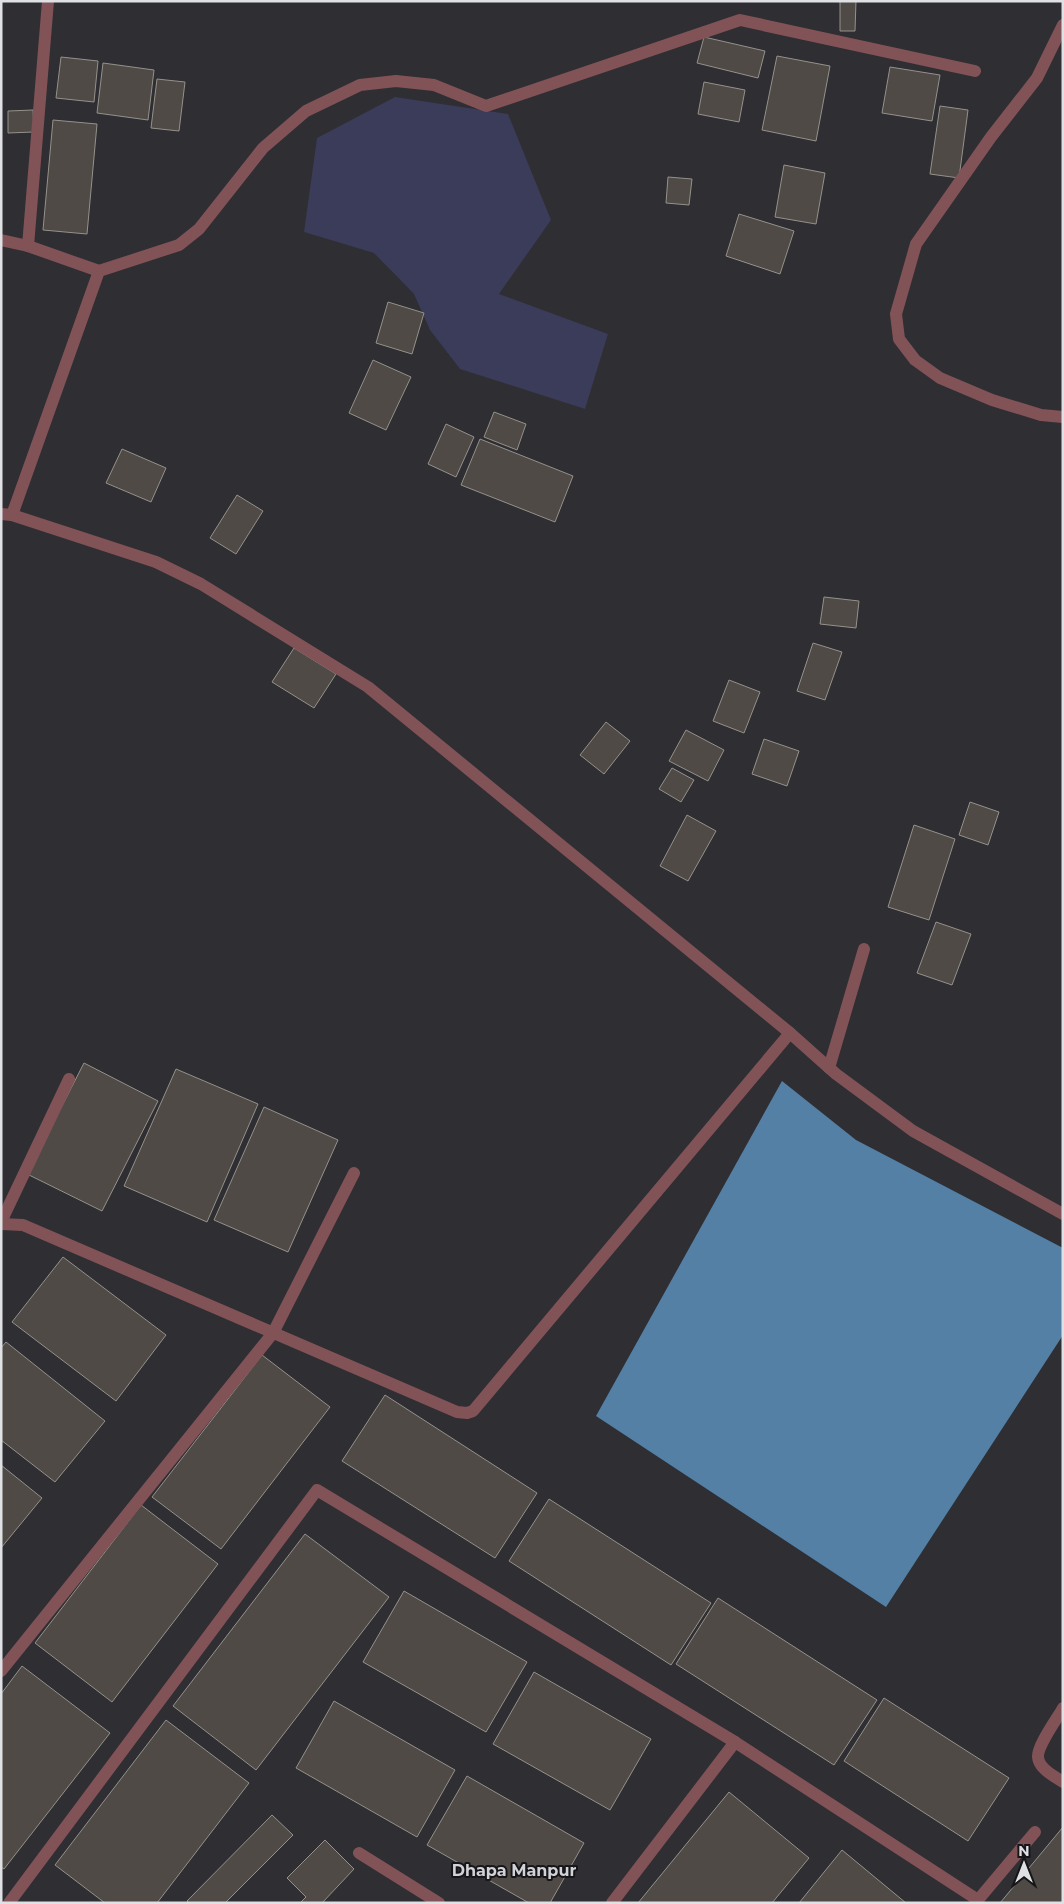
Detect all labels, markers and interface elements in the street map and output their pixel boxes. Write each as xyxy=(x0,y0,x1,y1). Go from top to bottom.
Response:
north arrow xyxy=(999,1839,1049,1889)
text: N xyxy=(1018,1842,1030,1860)
district label: Dhapa Manpur xyxy=(452,1861,576,1880)

